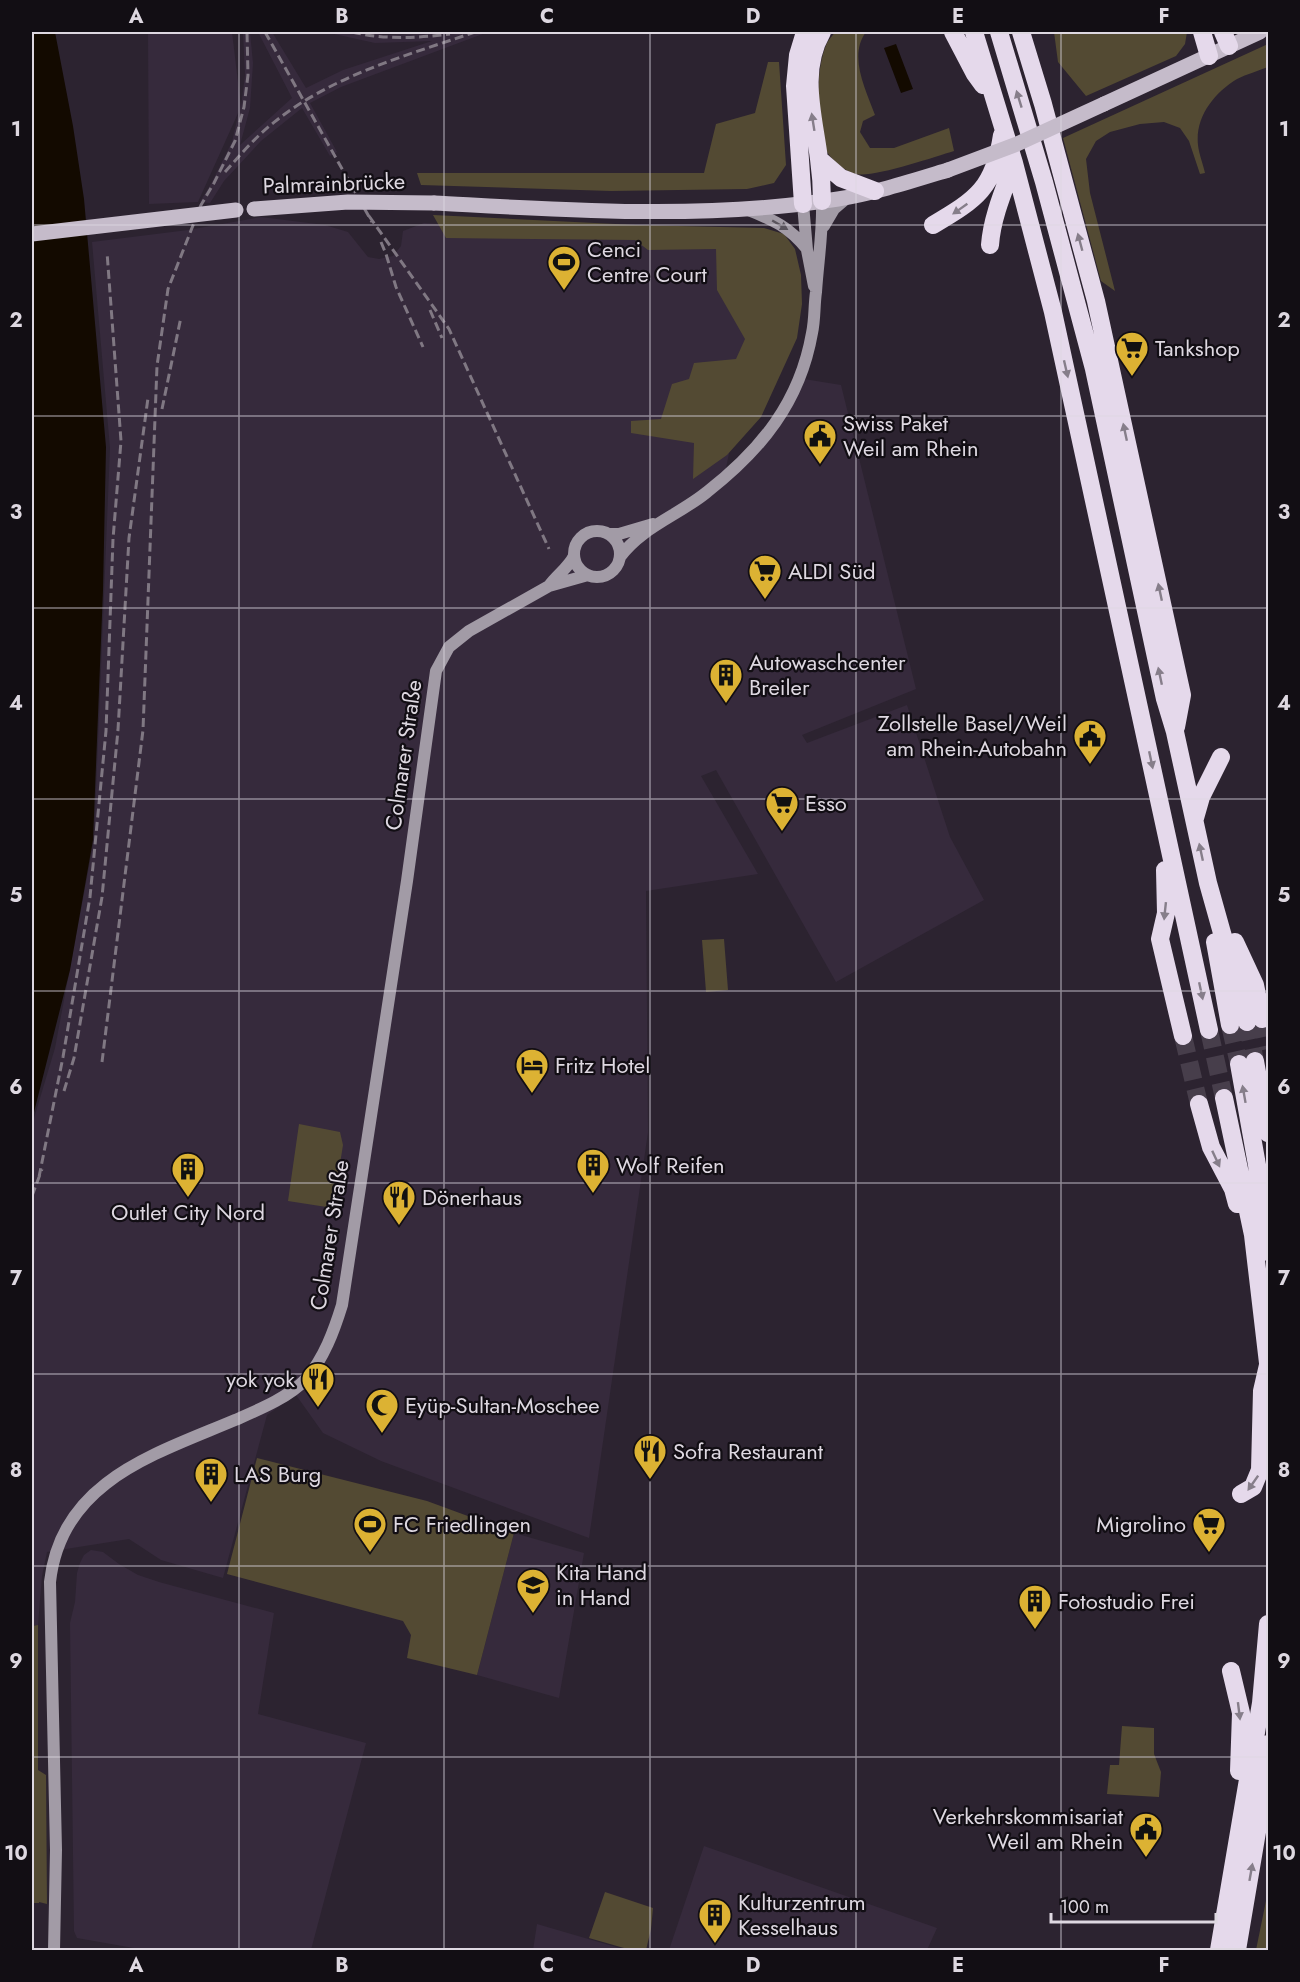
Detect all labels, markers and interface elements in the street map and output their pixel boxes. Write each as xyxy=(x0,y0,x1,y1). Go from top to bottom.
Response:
text: A xyxy=(128,2,144,31)
text: B xyxy=(335,2,349,31)
text: C xyxy=(540,2,554,31)
text: D xyxy=(746,2,760,31)
text: E xyxy=(952,2,964,31)
text: F xyxy=(1158,2,1170,31)
one-way arrow xyxy=(1014,90,1023,108)
one-way arrow xyxy=(808,113,817,132)
text: 1 xyxy=(11,115,21,144)
text: 1 xyxy=(1279,115,1289,144)
street label: Palmrainbrücke xyxy=(262,165,406,201)
one-way arrow xyxy=(952,203,968,214)
one-way arrow xyxy=(772,219,788,230)
place label: Cenci Centre Court xyxy=(587,233,708,290)
one-way arrow xyxy=(1075,233,1085,252)
sports icon: Cenci Centre Court xyxy=(546,244,582,291)
text: 2 xyxy=(9,306,23,335)
text: 2 xyxy=(1277,306,1291,335)
supermarket icon: Tankshop xyxy=(1114,330,1150,377)
place label: Tankshop xyxy=(1155,332,1240,364)
one-way arrow xyxy=(1061,360,1071,378)
place label: Swiss Paket Weil am Rhein xyxy=(843,407,979,464)
public building icon: Swiss Paket Weil am Rhein xyxy=(802,418,838,465)
one-way arrow xyxy=(1120,422,1129,441)
text: 3 xyxy=(10,498,22,527)
text: 3 xyxy=(1278,498,1290,527)
supermarket icon: ALDI Süd xyxy=(747,553,783,600)
place label: ALDI Süd xyxy=(788,555,876,587)
one-way arrow xyxy=(1155,583,1164,602)
place label: Autowaschcenter Breiler xyxy=(749,646,906,703)
building icon: Autowaschcenter Breiler xyxy=(708,657,744,704)
one-way arrow xyxy=(1155,666,1164,685)
street label: Colmarer Straße xyxy=(377,678,429,832)
text: 4 xyxy=(9,689,23,718)
text: 4 xyxy=(1277,689,1291,718)
place label: Zollstelle Basel/Weil am Rhein-Autobahn xyxy=(878,707,1067,764)
public building icon: Zollstelle Basel/Weil am Rhein-Autobahn xyxy=(1072,718,1108,765)
one-way arrow xyxy=(1146,751,1156,769)
supermarket icon: Esso xyxy=(764,785,800,832)
place label: Esso xyxy=(805,787,847,819)
one-way arrow xyxy=(1196,842,1205,861)
text: 5 xyxy=(10,881,23,910)
text: 5 xyxy=(1278,881,1291,910)
one-way arrow xyxy=(1160,902,1170,921)
one-way arrow xyxy=(1196,982,1206,1000)
hotel icon: Fritz Hotel xyxy=(514,1047,550,1094)
place label: Fritz Hotel xyxy=(555,1049,650,1081)
text: 6 xyxy=(9,1073,23,1102)
text: 6 xyxy=(1277,1073,1291,1102)
one-way arrow xyxy=(1239,1084,1248,1103)
building icon: Wolf Reifen xyxy=(575,1147,611,1194)
place label: Wolf Reifen xyxy=(616,1149,725,1181)
building icon: Outlet City Nord xyxy=(170,1151,206,1198)
one-way arrow xyxy=(1212,1151,1221,1168)
street label: Colmarer Straße xyxy=(301,1158,357,1312)
restaurant icon: Dönerhaus xyxy=(381,1179,417,1226)
place label: Dönerhaus xyxy=(422,1181,522,1213)
place label: Outlet City Nord xyxy=(111,1196,265,1228)
text: 7 xyxy=(10,1264,23,1293)
text: 7 xyxy=(1278,1264,1291,1293)
restaurant icon: yok yok xyxy=(300,1361,336,1408)
place label: yok yok xyxy=(226,1363,295,1395)
mosque icon: Eyüp-Sultan-Moschee xyxy=(364,1387,400,1434)
place label: Eyüp-Sultan-Moschee xyxy=(405,1389,600,1421)
restaurant icon: Sofra Restaurant xyxy=(632,1433,668,1480)
place label: Sofra Restaurant xyxy=(673,1435,824,1467)
text: 8 xyxy=(10,1456,22,1485)
building icon: LAS Burg xyxy=(193,1456,229,1503)
text: 8 xyxy=(1278,1456,1290,1485)
place label: LAS Burg xyxy=(234,1458,321,1490)
one-way arrow xyxy=(1247,1475,1259,1491)
sports icon: FC Friedlingen xyxy=(352,1506,388,1553)
supermarket icon: Migrolino xyxy=(1191,1506,1227,1553)
place label: FC Friedlingen xyxy=(393,1508,531,1540)
place label: Migrolino xyxy=(1096,1508,1186,1540)
place label: Kita Hand in Hand xyxy=(556,1556,647,1613)
school or university icon: Kita Hand in Hand xyxy=(515,1567,551,1614)
building icon: Fotostudio Frei xyxy=(1017,1583,1053,1630)
place label: Fotostudio Frei xyxy=(1058,1585,1195,1617)
text: 9 xyxy=(9,1647,23,1676)
text: 9 xyxy=(1277,1647,1291,1676)
one-way arrow xyxy=(1235,1701,1244,1720)
place label: Verkehrskommisariat Weil am Rhein xyxy=(933,1800,1124,1857)
public building icon: Verkehrskommisariat Weil am Rhein xyxy=(1128,1811,1164,1858)
text: 10 xyxy=(4,1839,28,1868)
text: 10 xyxy=(1272,1839,1296,1868)
one-way arrow xyxy=(1246,1863,1255,1882)
place label: Kulturzentrum Kesselhaus xyxy=(738,1886,866,1943)
scale bar xyxy=(1051,1886,1216,1924)
text: 100 m xyxy=(1060,1894,1109,1920)
building icon: Kulturzentrum Kesselhaus xyxy=(697,1897,733,1944)
text: A xyxy=(128,1951,144,1980)
text: B xyxy=(335,1951,349,1980)
text: C xyxy=(540,1951,554,1980)
text: D xyxy=(746,1951,760,1980)
text: E xyxy=(952,1951,964,1980)
text: F xyxy=(1158,1951,1170,1980)

